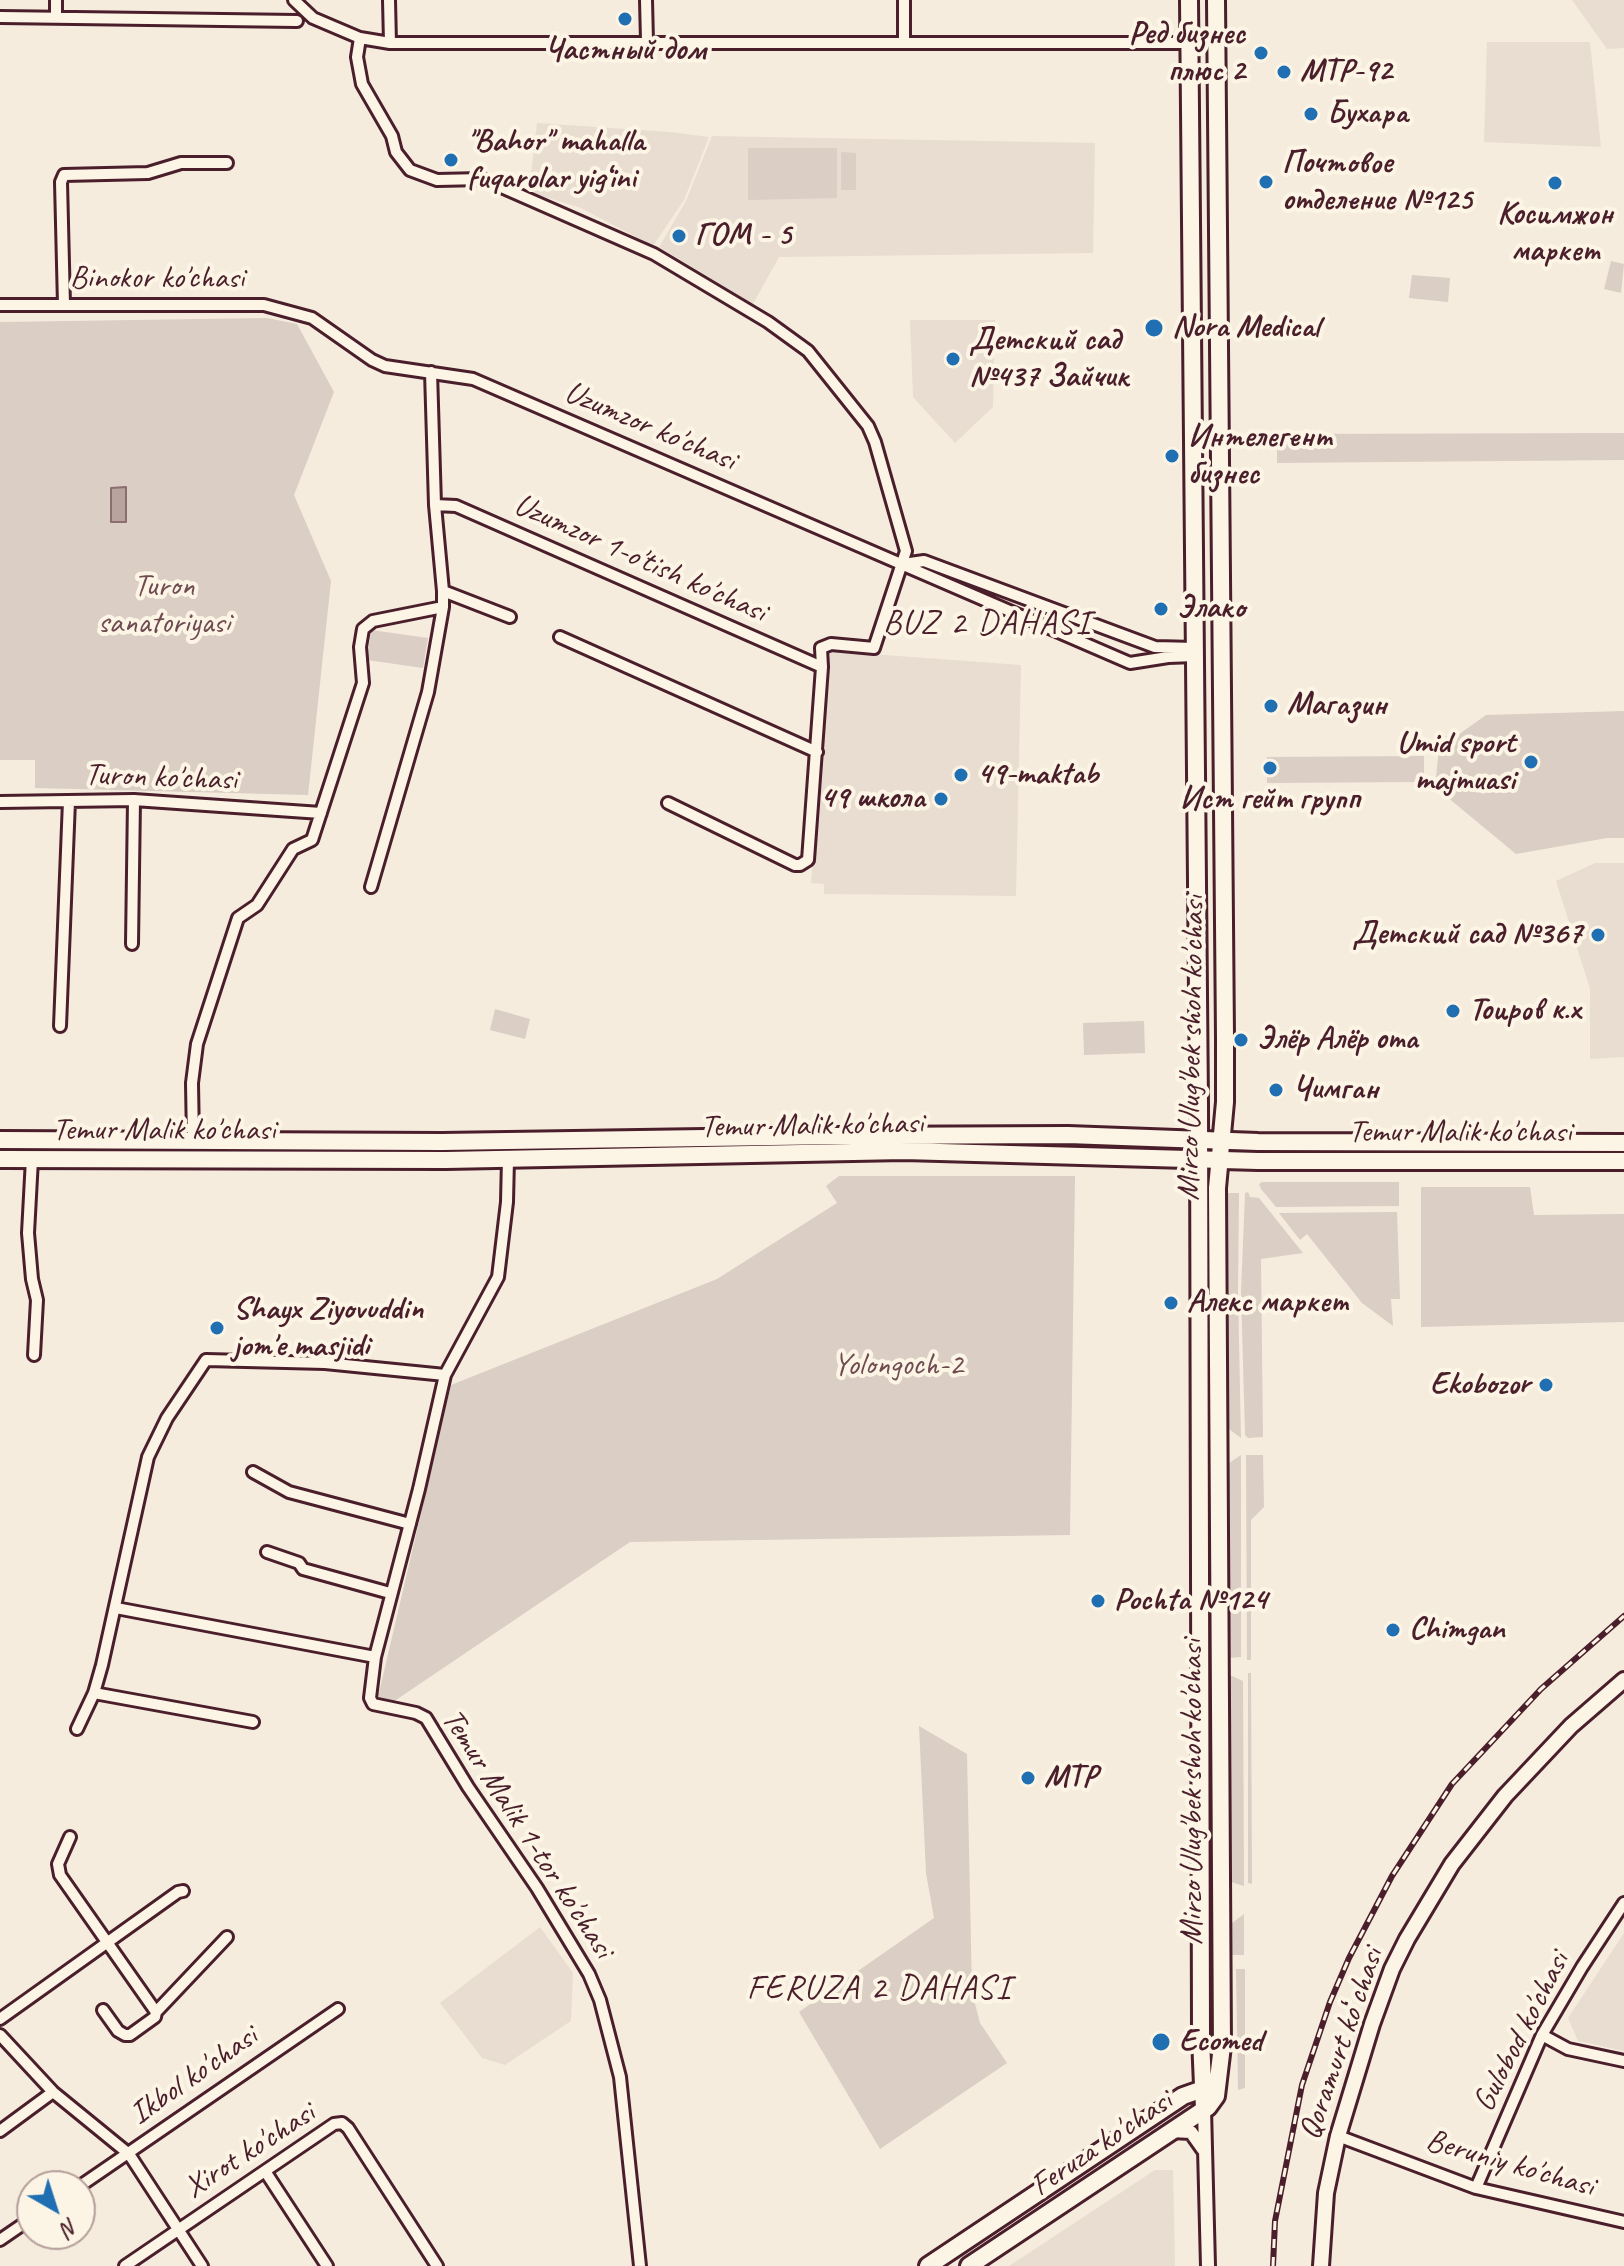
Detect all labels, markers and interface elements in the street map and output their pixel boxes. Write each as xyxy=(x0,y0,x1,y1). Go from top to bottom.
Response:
marker: Частный дом xyxy=(616,10,634,28)
place label: Ред бизнес плюс 2 xyxy=(1129,16,1245,91)
place label: Частный дом xyxy=(544,32,706,70)
marker: Ред бизнес плюс 2 xyxy=(1252,44,1270,62)
place label: MTP-92 xyxy=(1300,53,1392,91)
marker: MTP-92 xyxy=(1275,63,1293,81)
place label: Бухара xyxy=(1327,95,1408,133)
marker: Бухара xyxy=(1302,105,1320,123)
place label: "Bahor" mahalla fuqarolar yig‘ini xyxy=(467,123,644,198)
place label: Почтовое отделение №125 xyxy=(1282,145,1472,220)
marker: "Bahor" mahalla fuqarolar yig‘ini xyxy=(442,151,460,169)
marker: Почтовое отделение №125 xyxy=(1257,173,1275,191)
marker: Косимжон маркет xyxy=(1546,174,1564,192)
place label: Косимжон маркет xyxy=(1497,196,1613,271)
place label: ГОМ - 5 xyxy=(695,217,791,255)
marker: ГОМ - 5 xyxy=(670,227,688,245)
street label: Binokor ko'chasi xyxy=(70,260,244,298)
place label: Nora Medical xyxy=(1172,309,1320,347)
marker: Nora Medical xyxy=(1143,317,1165,339)
place label: Детский сад №437 Зайчик xyxy=(969,322,1128,397)
marker: Детский сад №437 Зайчик xyxy=(944,350,962,368)
street label: Uzumzor ko'chasi xyxy=(559,374,741,480)
place label: Интелегент бизнес xyxy=(1188,419,1333,494)
marker: Интелегент бизнес xyxy=(1163,447,1181,465)
street label: Uzumzor 1-o'tish ko'chasi xyxy=(508,486,772,632)
park label: Turon sanatoriyasi xyxy=(98,568,230,643)
place label: Элако xyxy=(1177,590,1245,628)
marker: Элако xyxy=(1152,600,1170,618)
district label: BUZ 2 DAHASI xyxy=(882,604,1092,644)
place label: Магазин xyxy=(1287,687,1387,725)
marker: Магазин xyxy=(1262,697,1280,715)
place label: Umid sport majmuasi xyxy=(1397,725,1515,800)
marker: Umid sport majmuasi xyxy=(1522,753,1540,771)
street label: Turon ko'chasi xyxy=(84,756,238,800)
place label: 49-maktab xyxy=(977,756,1098,794)
marker: Ист гейт групп xyxy=(1261,759,1279,777)
marker: 49-maktab xyxy=(952,766,970,784)
place label: 49 школа xyxy=(820,780,925,818)
place label: Ист гейт групп xyxy=(1180,781,1360,819)
marker: 49 школа xyxy=(932,790,950,808)
street label: Mirzo Ulug'bek shoh ko'chasi xyxy=(1170,895,1214,1201)
place label: Детский сад №367 xyxy=(1352,916,1582,954)
marker: Детский сад №367 xyxy=(1589,926,1607,944)
place label: Тоиров к.х xyxy=(1469,992,1580,1030)
marker: Тоиров к.х xyxy=(1444,1002,1462,1020)
place label: Элёр Алёр ота xyxy=(1257,1021,1418,1059)
marker: Элёр Алёр ота xyxy=(1232,1031,1250,1049)
place label: Чимган xyxy=(1292,1071,1378,1109)
marker: Чимган xyxy=(1267,1081,1285,1099)
street label: Temur Malik ko'chasi xyxy=(700,1105,924,1147)
street label: Temur Malik ko'chasi xyxy=(53,1112,275,1150)
street label: Temur Malik ko'chasi xyxy=(1349,1114,1571,1152)
place label: Алекс маркет xyxy=(1187,1284,1347,1322)
place label: Shayx Ziyovuddin jom'e masjidi xyxy=(233,1291,423,1366)
marker: Алекс маркет xyxy=(1162,1294,1180,1312)
marker: Shayx Ziyovuddin jom'e masjidi xyxy=(208,1319,226,1337)
park label: Yolongoch-2 xyxy=(833,1347,963,1385)
place label: Ekobozor xyxy=(1430,1366,1530,1404)
marker: Ekobozor xyxy=(1537,1376,1555,1394)
place label: Pochta №124 xyxy=(1114,1582,1267,1620)
marker: Pochta №124 xyxy=(1089,1592,1107,1610)
place label: Chimgan xyxy=(1409,1611,1505,1649)
marker: Chimgan xyxy=(1384,1621,1402,1639)
street label: Mirzo Ulug'bek shoh ko'chasi xyxy=(1174,1639,1212,1945)
street label: Temur Malik 1-tor ko'chasi xyxy=(432,1702,622,1966)
place label: MTP xyxy=(1044,1759,1097,1797)
marker: MTP xyxy=(1019,1769,1037,1787)
street label: Qoramurt koʻchasi xyxy=(1291,1943,1393,2145)
street label: Gulobod ko'chasi xyxy=(1465,1946,1579,2118)
district label: FERUZA 2 DAHASI xyxy=(747,1969,1011,2009)
street label: Ikbol ko'chasi xyxy=(123,2018,265,2134)
place label: Ecomed xyxy=(1179,2023,1262,2061)
marker: Ecomed xyxy=(1150,2031,1172,2053)
street label: Feruza ko'chasi xyxy=(1024,2083,1180,2205)
street label: Xirot ko'chasi xyxy=(177,2095,323,2207)
street label: Beruniy ko'chasi xyxy=(1421,2122,1599,2206)
north arrow xyxy=(16,2170,96,2250)
text: N xyxy=(56,2212,84,2242)

